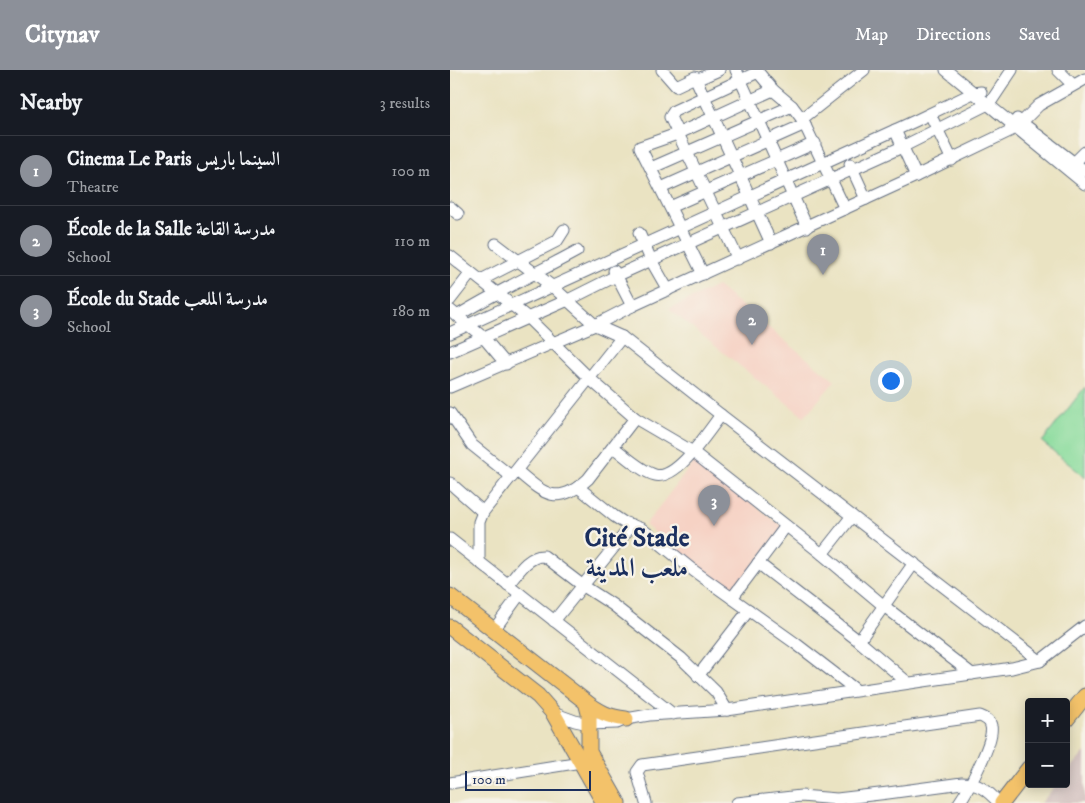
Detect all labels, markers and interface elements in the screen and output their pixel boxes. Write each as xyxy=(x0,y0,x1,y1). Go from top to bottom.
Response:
text: Citynav xyxy=(25,20,99,50)
text: Map xyxy=(855,24,888,46)
text: Directions xyxy=(916,24,991,46)
text: Saved xyxy=(1019,24,1060,46)
text: Nearby xyxy=(20,90,82,116)
text: 3 results xyxy=(380,93,430,113)
text: Cinema Le Paris السينما باريس xyxy=(67,148,280,171)
text: 1 xyxy=(33,161,39,181)
text: 100 m xyxy=(392,161,430,181)
text: Theatre xyxy=(67,177,119,197)
text: École de la Salle مدرسة القاعة xyxy=(67,218,276,241)
text: 2 xyxy=(32,231,40,251)
text: 110 m xyxy=(394,231,430,251)
pin: 1 xyxy=(807,234,839,275)
text: School xyxy=(67,247,111,267)
text: École du Stade مدرسة الملعب xyxy=(67,288,268,311)
text: 3 xyxy=(33,301,39,321)
text: 180 m xyxy=(392,301,430,321)
pin: 2 xyxy=(736,304,768,345)
text: School xyxy=(67,317,111,337)
your location xyxy=(878,368,904,394)
pin: 3 xyxy=(698,485,730,526)
district label: Cité Stade ملعب المدينة xyxy=(584,522,690,585)
map controls xyxy=(1025,698,1070,788)
button: + xyxy=(1025,698,1070,743)
button: − xyxy=(1025,743,1070,788)
scale bar xyxy=(465,768,591,791)
text: 100 m xyxy=(472,771,506,789)

